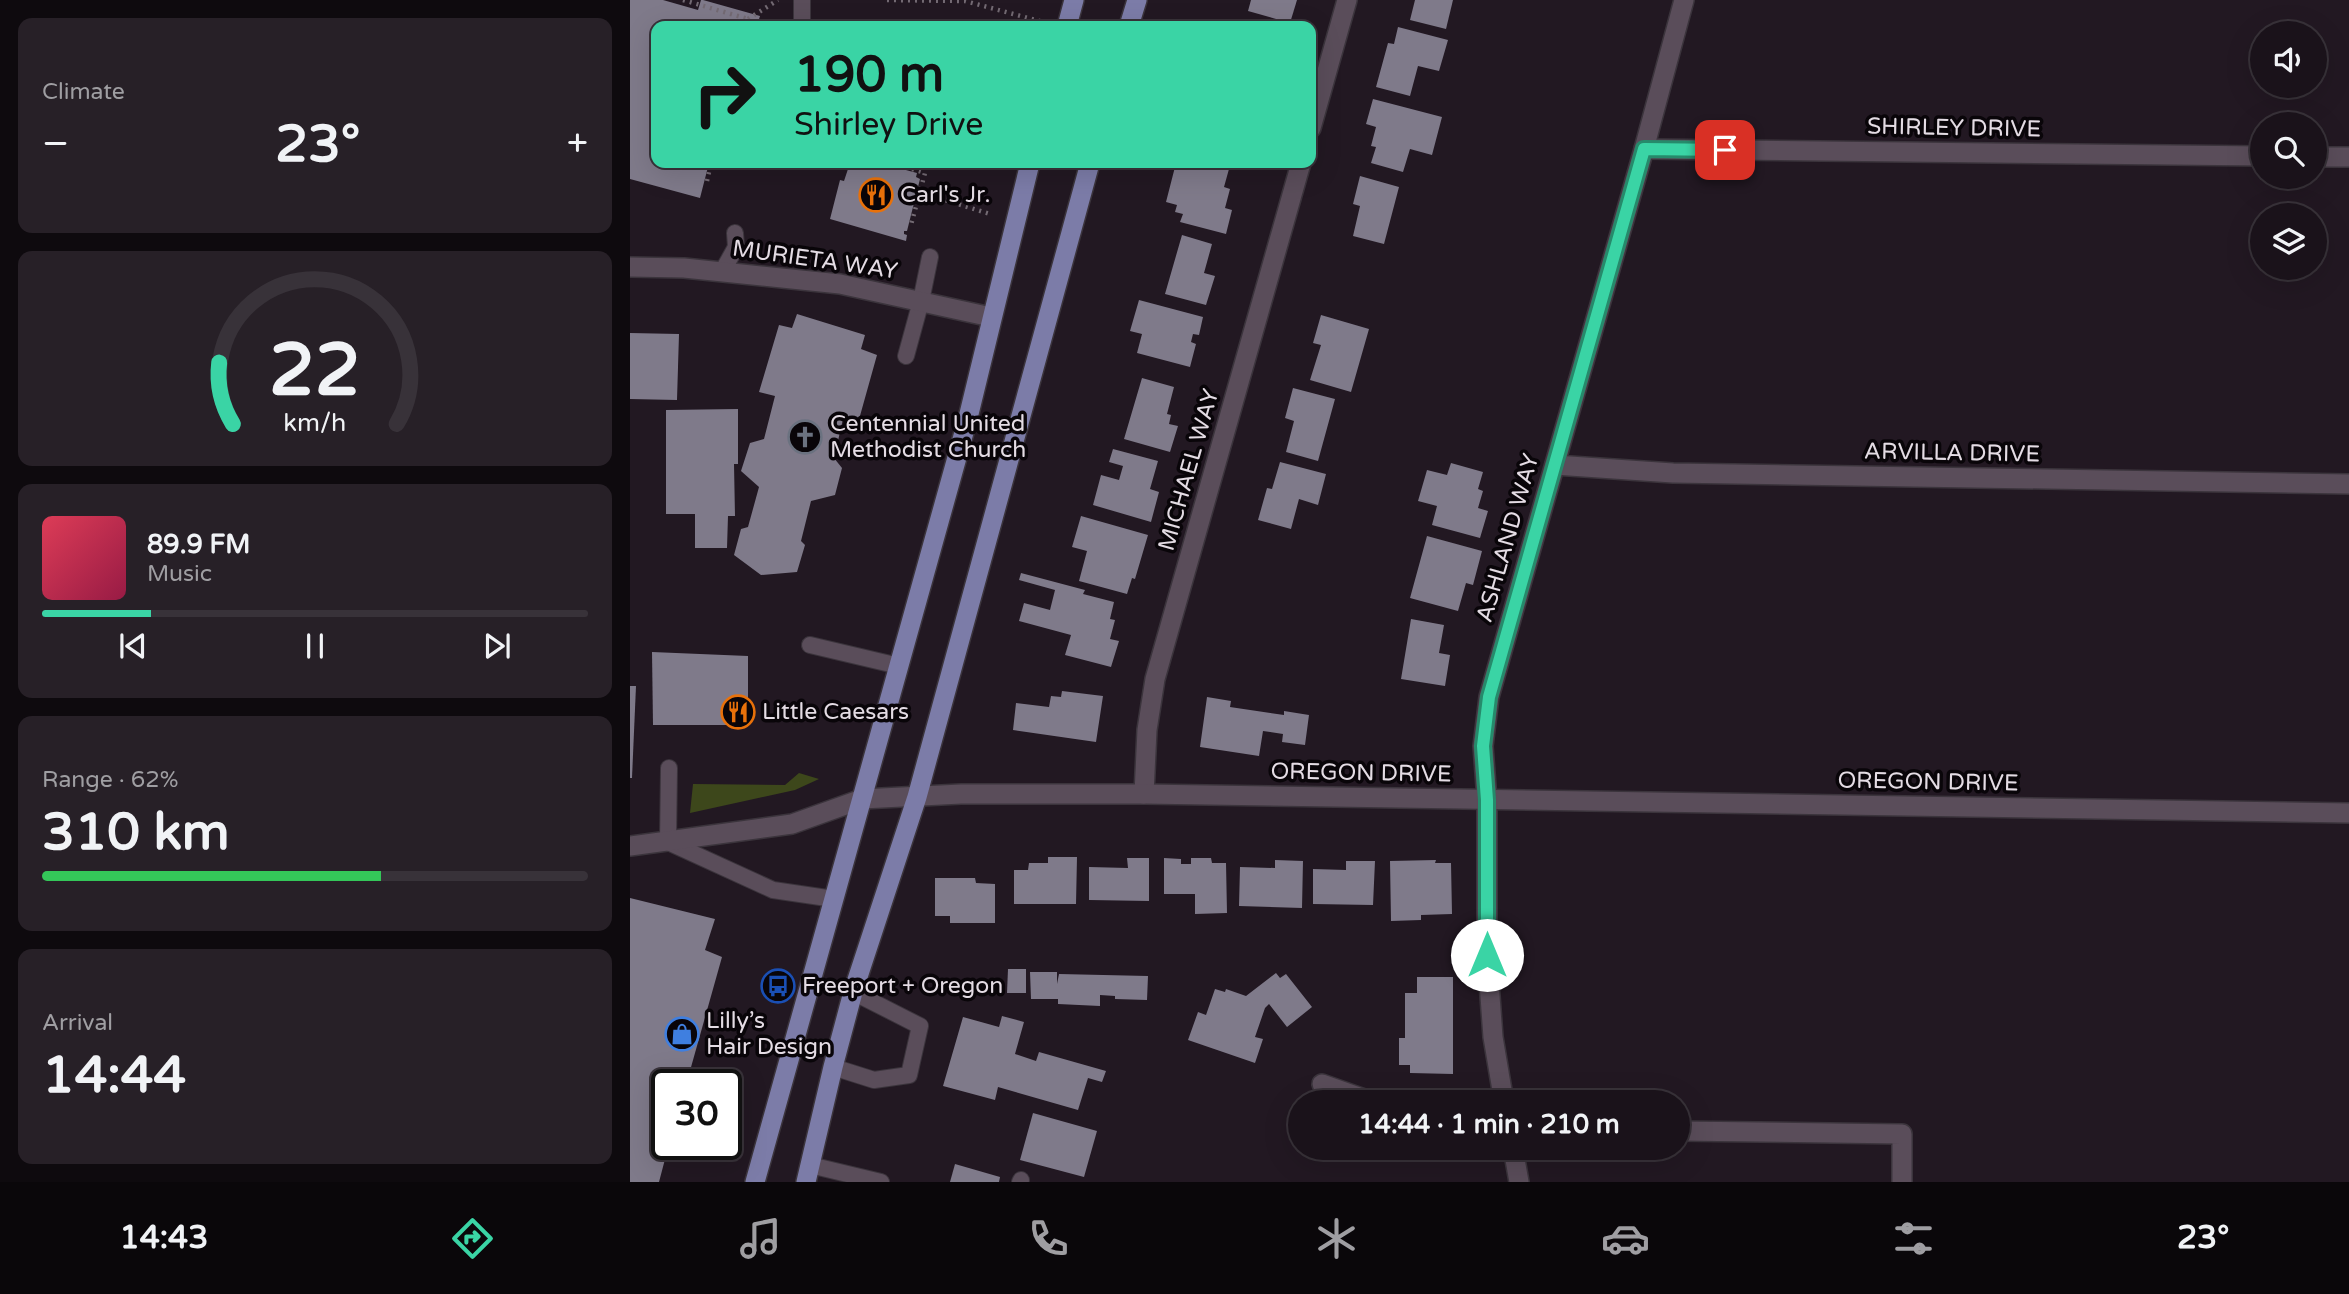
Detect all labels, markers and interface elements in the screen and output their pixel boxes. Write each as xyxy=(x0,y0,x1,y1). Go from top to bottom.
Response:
map controls xyxy=(2250,21,2327,280)
button: sound xyxy=(2250,21,2327,98)
text: 190 m xyxy=(794,46,944,105)
icon: right xyxy=(679,49,770,140)
text: Climate xyxy=(42,78,125,106)
text: Shirley Drive xyxy=(794,106,983,144)
street label: SHIRLEY DRIVE xyxy=(1867,112,2041,144)
button: search xyxy=(2250,112,2327,189)
text: 23° xyxy=(275,113,360,176)
pin xyxy=(1695,120,1755,180)
text: − xyxy=(42,121,69,167)
text: + xyxy=(567,121,588,167)
icon: arrive xyxy=(1706,131,1744,169)
restaurant icon: Carl's Jr. xyxy=(857,176,895,214)
place label: Carl's Jr. xyxy=(900,181,990,209)
button: layers xyxy=(2250,203,2327,280)
street label: MURIETA WAY xyxy=(731,235,900,286)
text: 22 xyxy=(269,328,361,416)
street label: MICHAEL WAY xyxy=(1153,386,1226,554)
text: km/h xyxy=(284,408,346,438)
place label: Centennial United Methodist Church xyxy=(830,410,1026,464)
church icon: Centennial United Methodist Church xyxy=(786,418,824,456)
street label: ARVILLA DRIVE xyxy=(1864,437,2040,469)
street label: ASHLAND WAY xyxy=(1471,450,1546,626)
text: 89.9 FM xyxy=(147,529,250,560)
text: Music xyxy=(147,560,212,588)
icon: previous xyxy=(114,627,152,665)
icon: pause xyxy=(296,627,334,665)
icon: next xyxy=(478,627,516,665)
restaurant icon: Little Caesars xyxy=(719,693,757,731)
place label: Little Caesars xyxy=(762,698,909,726)
street label: OREGON DRIVE xyxy=(1270,757,1452,789)
text: Range · 62% xyxy=(42,766,178,794)
street label: OREGON DRIVE xyxy=(1837,766,2019,798)
text: 310 km xyxy=(42,801,230,864)
position arrow xyxy=(1450,918,1524,992)
bus stop icon: Freeport + Oregon xyxy=(759,967,797,1005)
place label: Freeport + Oregon xyxy=(802,972,1003,1000)
place label: Lilly’s Hair Design xyxy=(706,1007,832,1061)
text: Arrival xyxy=(42,1009,113,1037)
shop icon: Lilly’s Hair Design xyxy=(663,1015,701,1053)
text: 14:44 xyxy=(42,1044,186,1107)
speed limit sign: 30 xyxy=(651,1069,742,1160)
text: 14:44 · 1 min · 210 m xyxy=(1358,1109,1620,1140)
icon: directions xyxy=(448,1214,497,1263)
icon: music xyxy=(736,1214,785,1263)
icon: phone xyxy=(1024,1214,1073,1263)
icon: climate xyxy=(1312,1214,1361,1263)
icon: car xyxy=(1601,1214,1650,1263)
icon: filters xyxy=(1889,1214,1938,1263)
text: 14:43 xyxy=(120,1219,208,1257)
text: 23° xyxy=(2177,1219,2229,1257)

